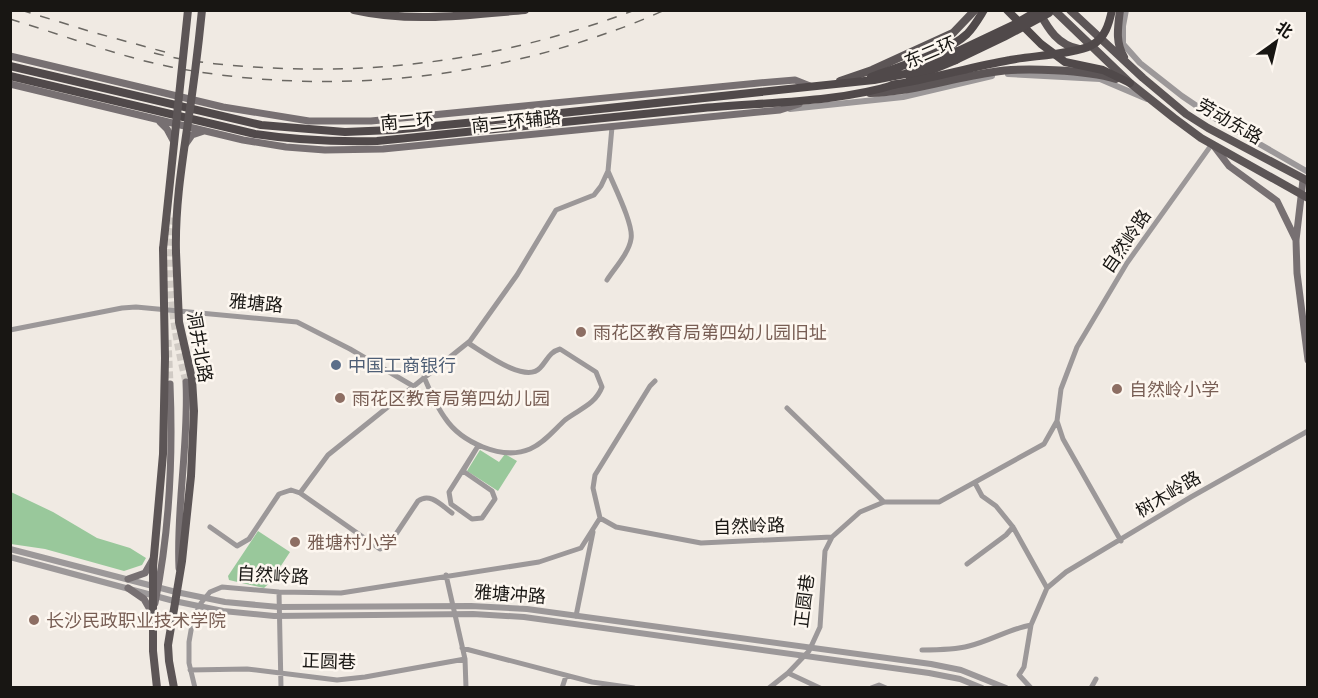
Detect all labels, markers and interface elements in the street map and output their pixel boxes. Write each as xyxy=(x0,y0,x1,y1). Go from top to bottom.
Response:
north arrow xyxy=(1246,12,1306,72)
text: 北 xyxy=(1273,18,1296,42)
street label: 东二环 xyxy=(901,32,959,72)
street label: 劳动东路 xyxy=(1194,94,1266,148)
street label: 南二环辅路 xyxy=(470,106,562,136)
street label: 南二环 xyxy=(379,108,435,134)
street label: 自然岭路 xyxy=(1097,205,1155,277)
street label: 雅塘路 xyxy=(228,290,284,316)
street label: 洞井北路 xyxy=(183,310,217,384)
place label: 雨花区教育局第四幼儿园旧址 xyxy=(593,322,827,343)
marker: 雨花区教育局第四幼儿园旧址 xyxy=(574,325,588,339)
place label: 中国工商银行 xyxy=(348,355,456,376)
marker: 中国工商银行 xyxy=(329,358,343,372)
place label: 自然岭小学 xyxy=(1129,379,1219,400)
marker: 自然岭小学 xyxy=(1110,382,1124,396)
place label: 雨花区教育局第四幼儿园 xyxy=(352,388,550,409)
marker: 雨花区教育局第四幼儿园 xyxy=(333,391,347,405)
street label: 树木岭路 xyxy=(1132,466,1204,522)
street label: 自然岭路 xyxy=(713,514,785,538)
place label: 雅塘村小学 xyxy=(307,532,397,553)
marker: 雅塘村小学 xyxy=(288,535,302,549)
street label: 自然岭路 xyxy=(236,563,310,587)
street label: 正圆巷 xyxy=(790,573,818,629)
street label: 雅塘冲路 xyxy=(473,581,547,607)
place label: 长沙民政职业技术学院 xyxy=(46,610,226,631)
marker: 长沙民政职业技术学院 xyxy=(27,613,41,627)
street label: 正圆巷 xyxy=(302,650,356,672)

